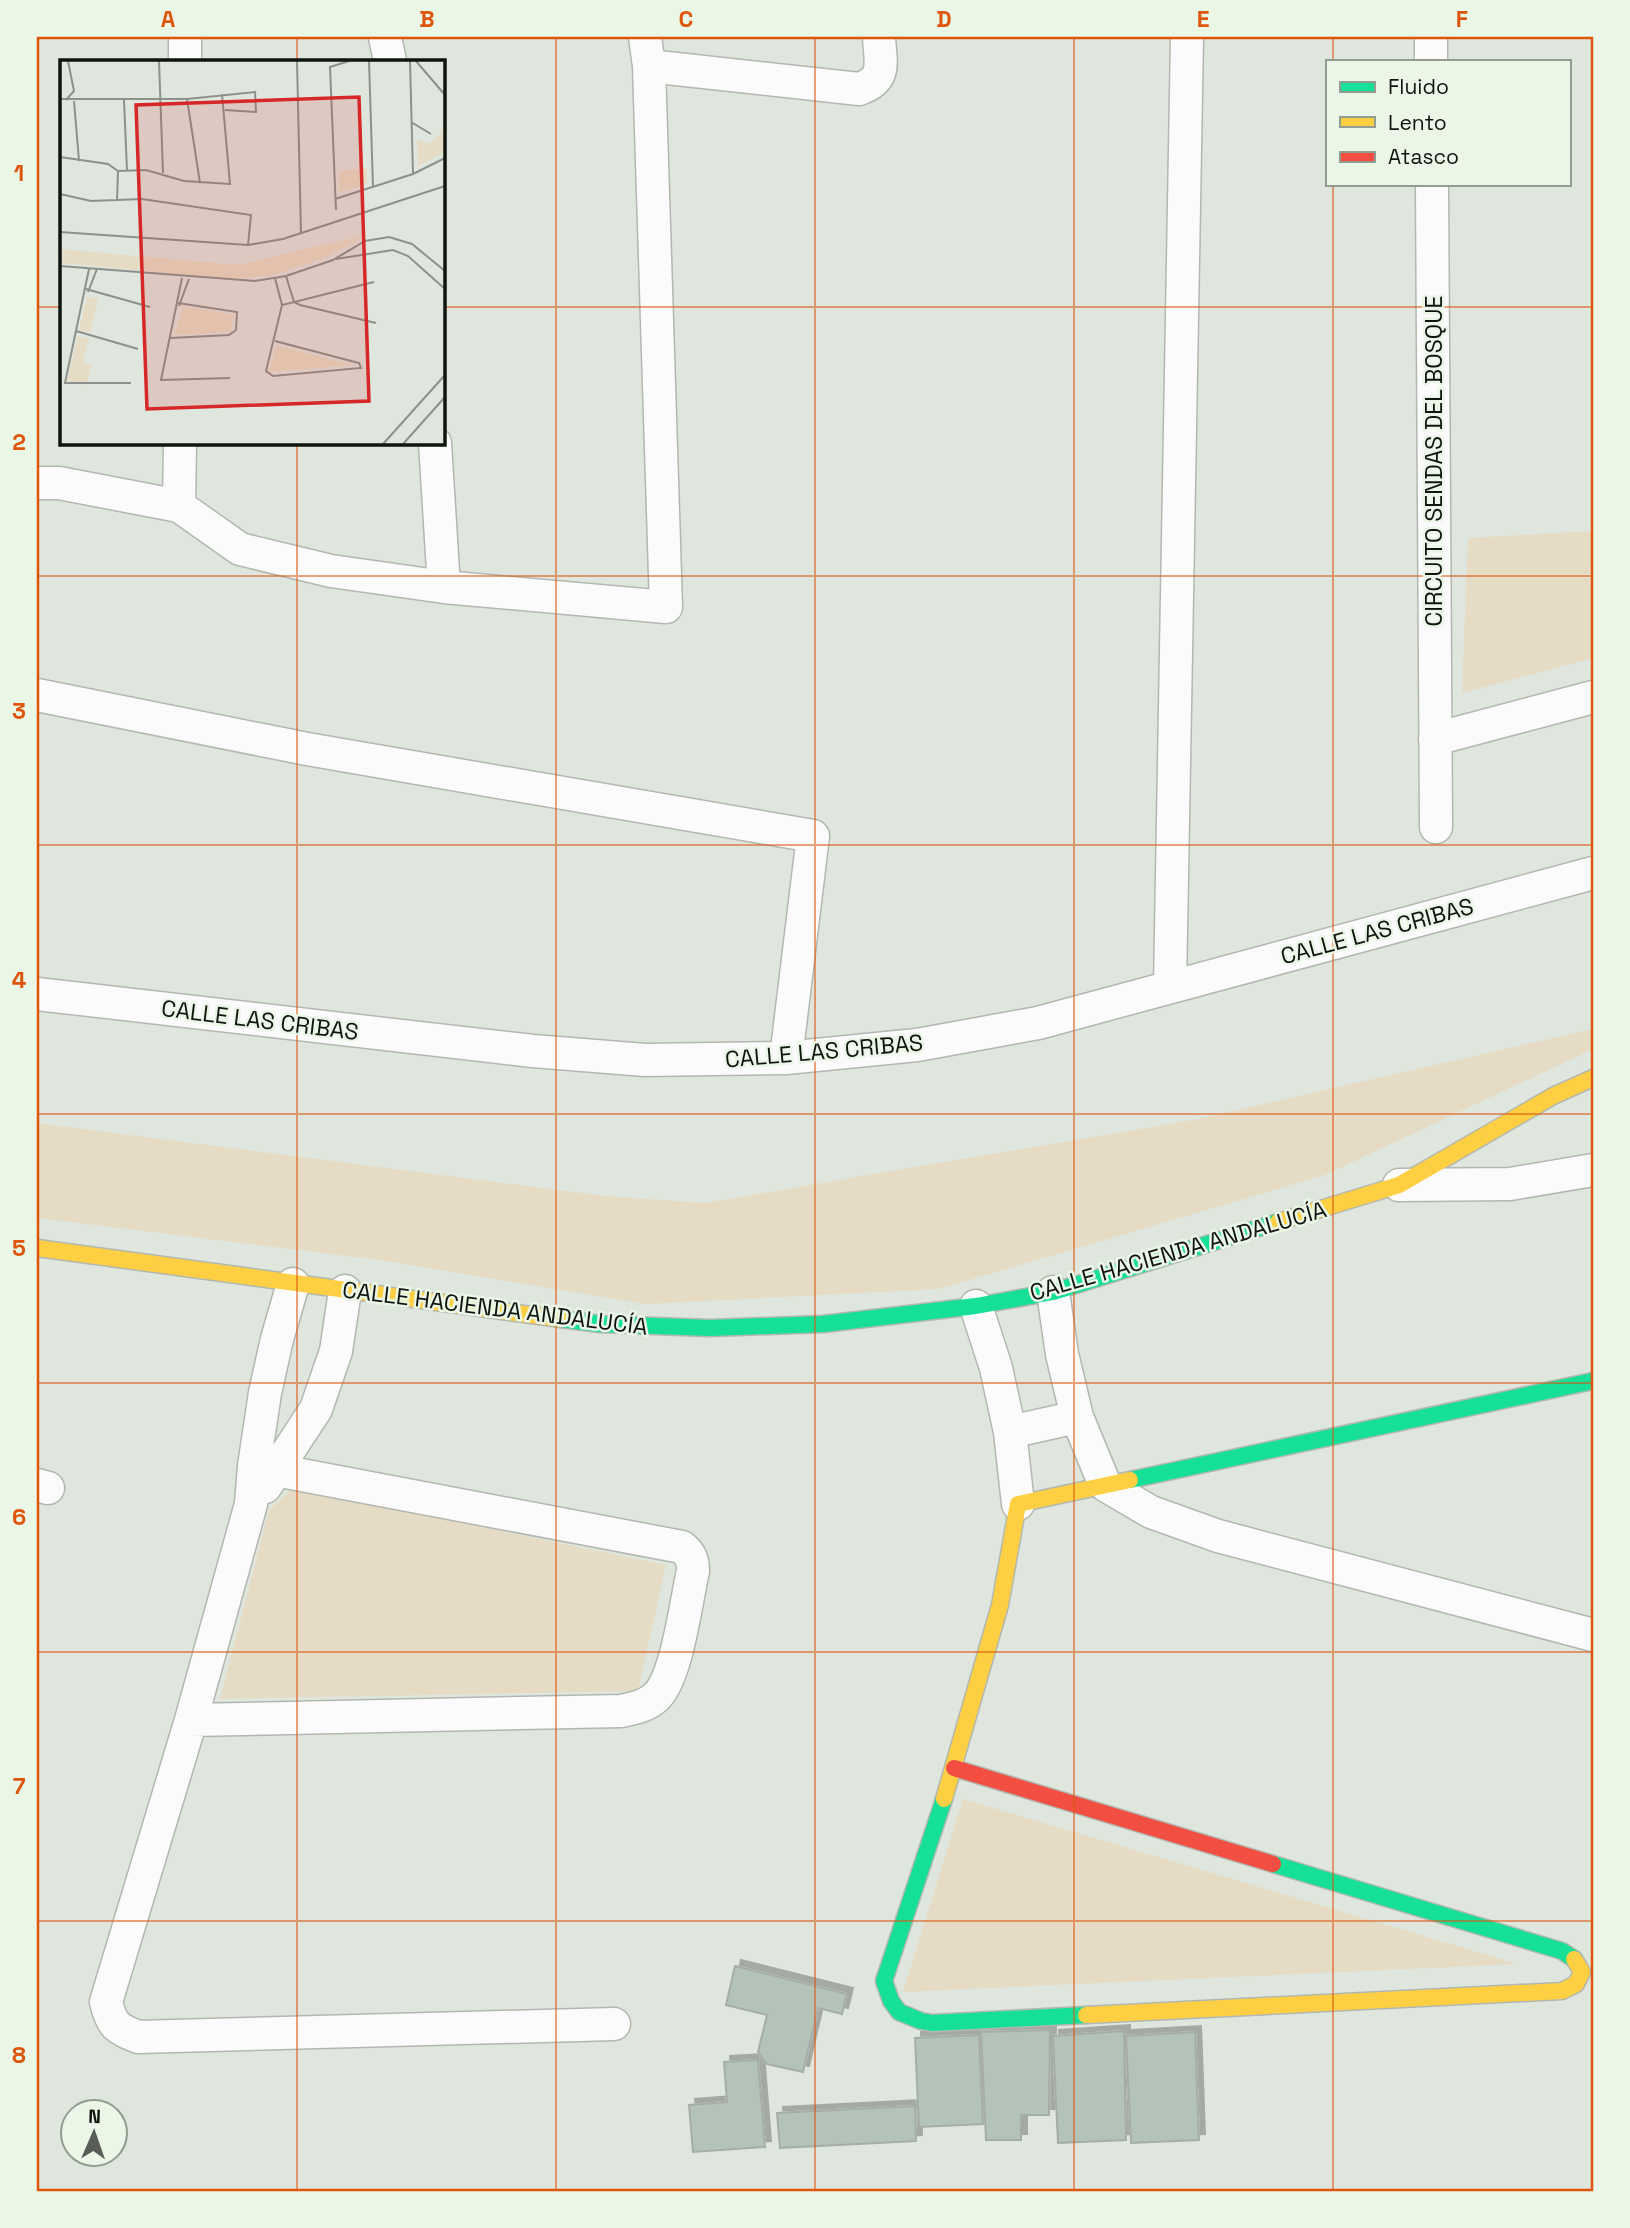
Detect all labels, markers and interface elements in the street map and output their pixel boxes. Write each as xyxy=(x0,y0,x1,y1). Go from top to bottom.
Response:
text: A xyxy=(161,4,176,34)
text: B xyxy=(419,4,435,34)
text: C xyxy=(679,4,693,34)
text: D xyxy=(936,4,952,34)
text: E xyxy=(1197,4,1209,34)
text: F xyxy=(1456,4,1468,34)
inset map xyxy=(60,60,444,444)
legend xyxy=(1326,60,1570,186)
text: Fluido xyxy=(1388,73,1449,100)
text: Lento xyxy=(1388,109,1447,136)
text: Atasco xyxy=(1388,143,1459,170)
text: 1 xyxy=(14,158,24,188)
street label: CIRCUITO SENDAS DEL BOSQUE xyxy=(1419,296,1449,626)
text: 2 xyxy=(12,427,26,457)
text: 3 xyxy=(12,696,26,726)
street label: CALLE LAS CRIBAS xyxy=(1277,891,1477,971)
text: 4 xyxy=(12,965,27,995)
street label: CALLE LAS CRIBAS xyxy=(160,993,360,1047)
street label: CALLE LAS CRIBAS xyxy=(724,1027,924,1075)
street label: CALLE HACIENDA ANDALUCÍA xyxy=(1026,1194,1330,1308)
text: 5 xyxy=(12,1233,26,1263)
street label: CALLE HACIENDA ANDALUCÍA xyxy=(341,1274,649,1342)
text: 6 xyxy=(12,1502,26,1532)
text: 7 xyxy=(13,1771,26,1801)
text: 8 xyxy=(12,2040,26,2070)
north arrow xyxy=(60,2098,130,2168)
text: N xyxy=(88,2104,101,2129)

